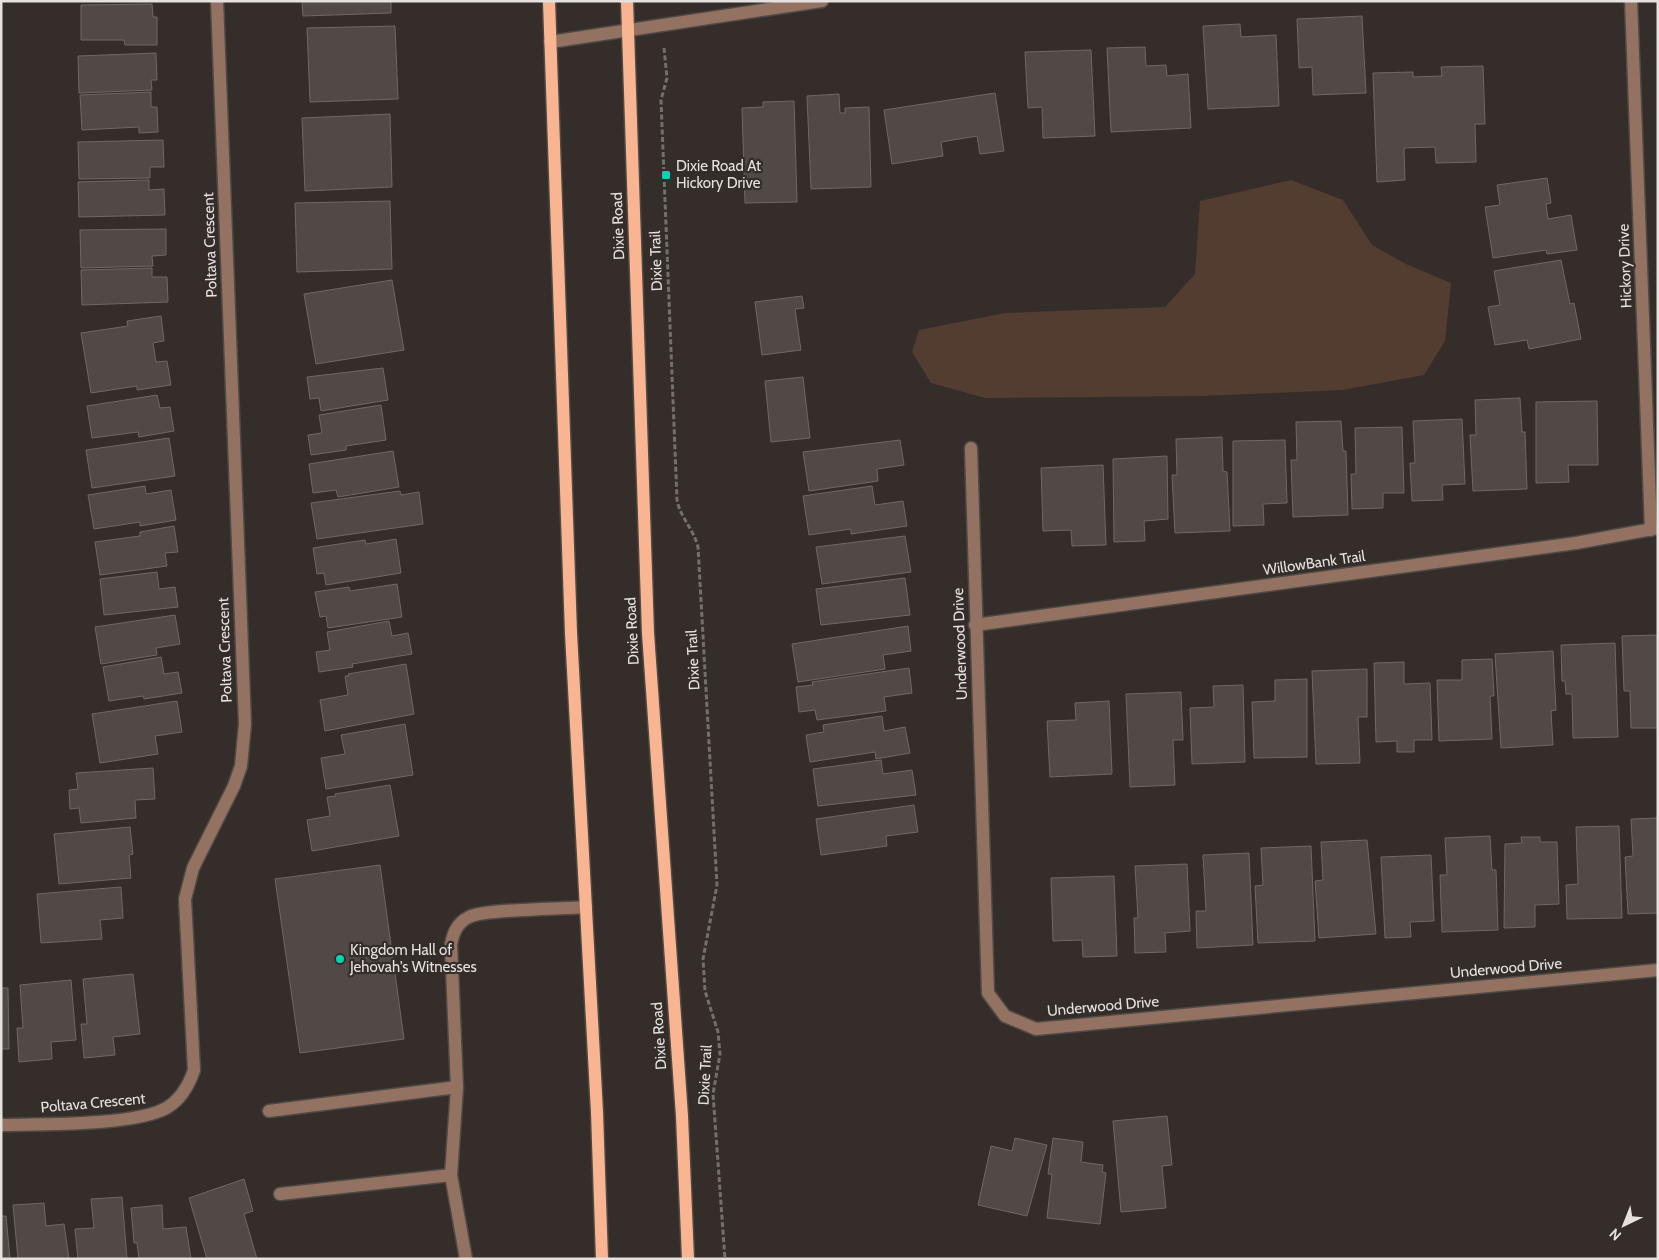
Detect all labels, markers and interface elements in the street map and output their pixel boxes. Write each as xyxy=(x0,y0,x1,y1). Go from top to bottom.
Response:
place label: Dixie Road At Hickory Drive xyxy=(676,157,761,192)
marker: Dixie Road At Hickory Drive xyxy=(660,169,672,181)
street label: Poltava Crescent xyxy=(199,192,221,298)
street label: Dixie Road xyxy=(608,192,628,260)
street label: Hickory Drive xyxy=(1615,223,1635,308)
street label: Dixie Trail xyxy=(646,230,666,292)
street label: WillowBank Trail xyxy=(1262,547,1367,579)
street label: Underwood Drive xyxy=(949,587,971,700)
street label: Poltava Crescent xyxy=(214,597,236,703)
street label: Dixie Road xyxy=(621,597,643,665)
street label: Dixie Trail xyxy=(682,629,704,691)
place label: Kingdom Hall of Jehovah's Witnesses xyxy=(349,941,477,976)
marker: Kingdom Hall of Jehovah's Witnesses xyxy=(334,953,346,965)
street label: Underwood Drive xyxy=(1449,954,1563,982)
street label: Underwood Drive xyxy=(1046,992,1160,1020)
street label: Dixie Road xyxy=(648,1002,670,1070)
street label: Dixie Trail xyxy=(694,1044,716,1106)
street label: Poltava Crescent xyxy=(40,1089,146,1117)
north arrow xyxy=(1599,1200,1649,1250)
text: N xyxy=(1605,1225,1625,1244)

